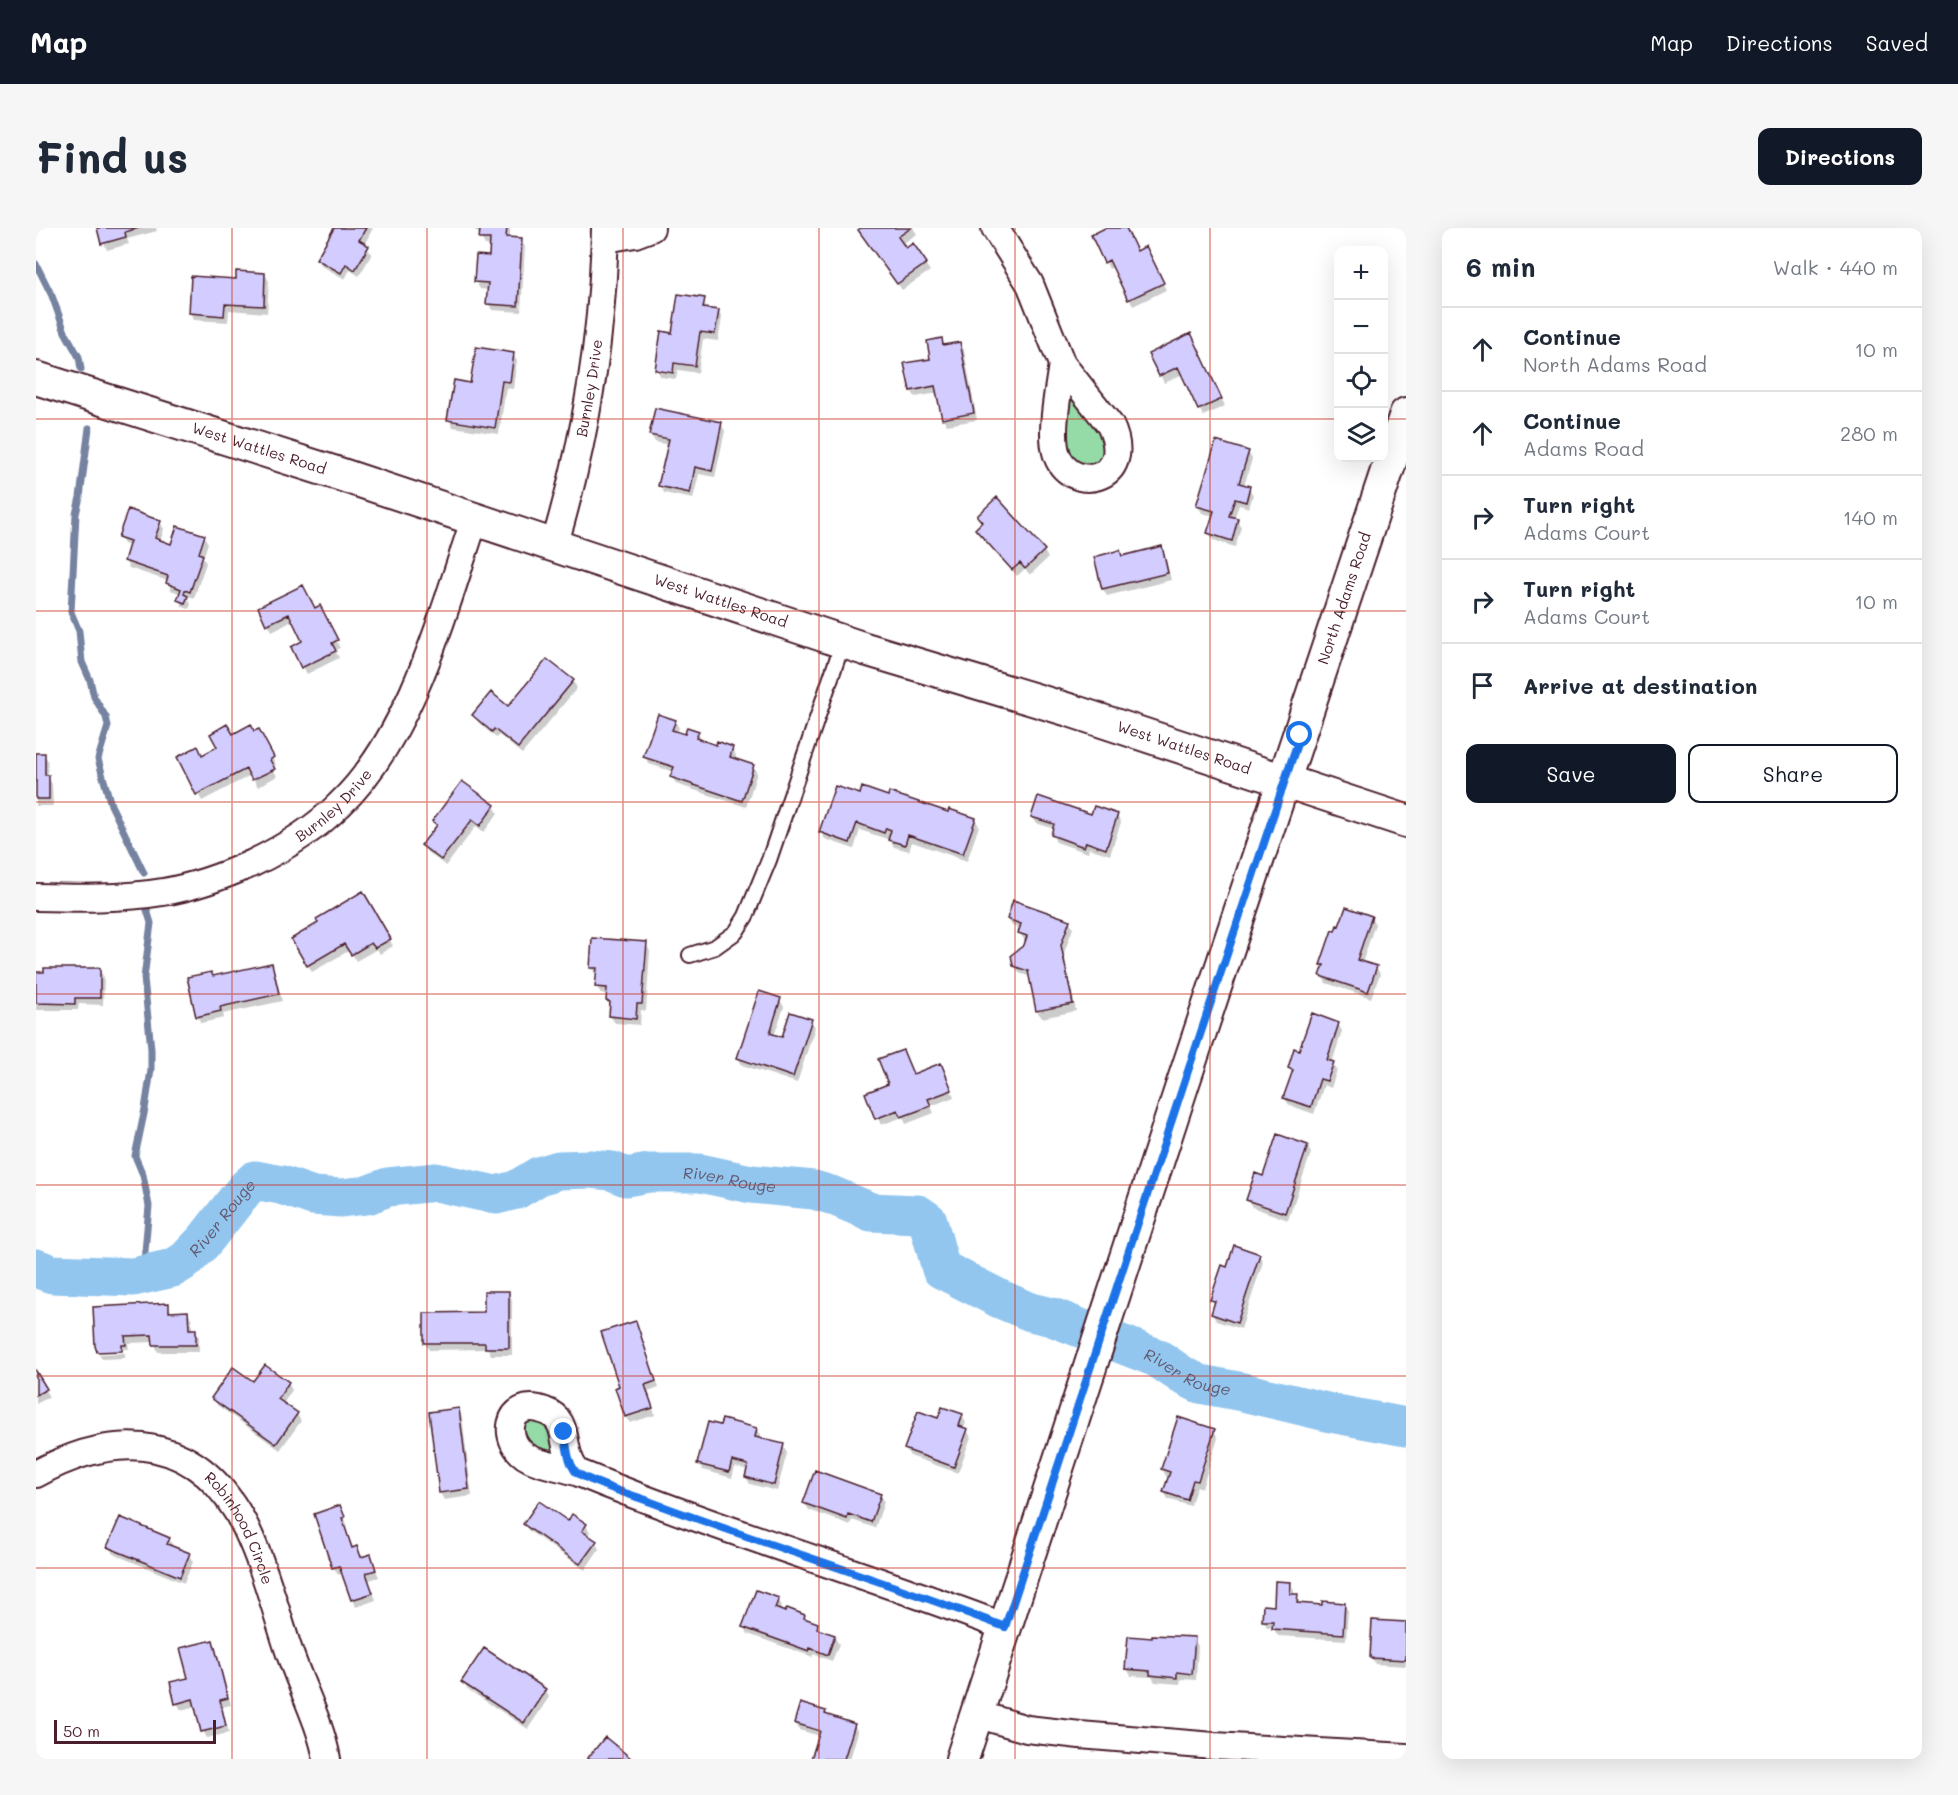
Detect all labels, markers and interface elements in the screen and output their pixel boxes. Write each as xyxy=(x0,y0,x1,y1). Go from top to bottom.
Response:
text: Map xyxy=(30,24,87,60)
text: Map xyxy=(1650,29,1693,56)
text: Directions xyxy=(1726,29,1833,56)
text: Saved xyxy=(1866,29,1928,56)
button: Directions xyxy=(1758,128,1922,185)
text: Find us xyxy=(36,129,188,184)
map controls xyxy=(1334,246,1388,462)
button: + xyxy=(1334,246,1388,300)
text: 6 min xyxy=(1466,250,1535,284)
text: Walk · 440 m xyxy=(1773,254,1898,280)
button: − xyxy=(1334,300,1388,354)
text: Continue xyxy=(1523,322,1621,351)
icon: ahead xyxy=(1466,333,1499,366)
text: 10 m xyxy=(1854,336,1898,362)
street label: Burnley Drive xyxy=(571,338,606,439)
text: North Adams Road xyxy=(1523,351,1707,377)
button: locate xyxy=(1334,354,1388,408)
text: Continue xyxy=(1523,406,1621,435)
button: layers xyxy=(1334,408,1388,462)
street label: West Wattles Road xyxy=(190,417,329,478)
icon: ahead xyxy=(1466,417,1499,450)
text: 280 m xyxy=(1840,420,1898,446)
text: Adams Road xyxy=(1523,435,1644,461)
text: Turn right xyxy=(1523,490,1635,519)
icon: right xyxy=(1466,501,1499,534)
text: 140 m xyxy=(1843,504,1898,530)
text: Adams Court xyxy=(1523,519,1650,545)
street label: North Adams Road xyxy=(1312,529,1375,667)
street label: West Wattles Road xyxy=(652,568,790,632)
text: Turn right xyxy=(1523,574,1635,603)
icon: right xyxy=(1466,585,1499,618)
text: 10 m xyxy=(1854,588,1898,614)
text: Adams Court xyxy=(1523,603,1650,629)
icon: arrive xyxy=(1466,669,1499,702)
text: Arrive at destination xyxy=(1523,671,1758,700)
street label: West Wattles Road xyxy=(1115,716,1254,778)
route start xyxy=(1286,721,1312,747)
button: Save xyxy=(1466,744,1676,803)
button: Share xyxy=(1688,744,1898,803)
street label: Burnley Drive xyxy=(291,764,376,846)
water label: River Rouge xyxy=(683,1162,777,1196)
water label: River Rouge xyxy=(184,1174,260,1261)
water label: River Rouge xyxy=(1141,1343,1233,1400)
route end xyxy=(550,1418,576,1444)
street label: Robinhood Circle xyxy=(201,1467,278,1587)
scale bar xyxy=(54,1717,216,1744)
text: 50 m xyxy=(63,1720,100,1741)

